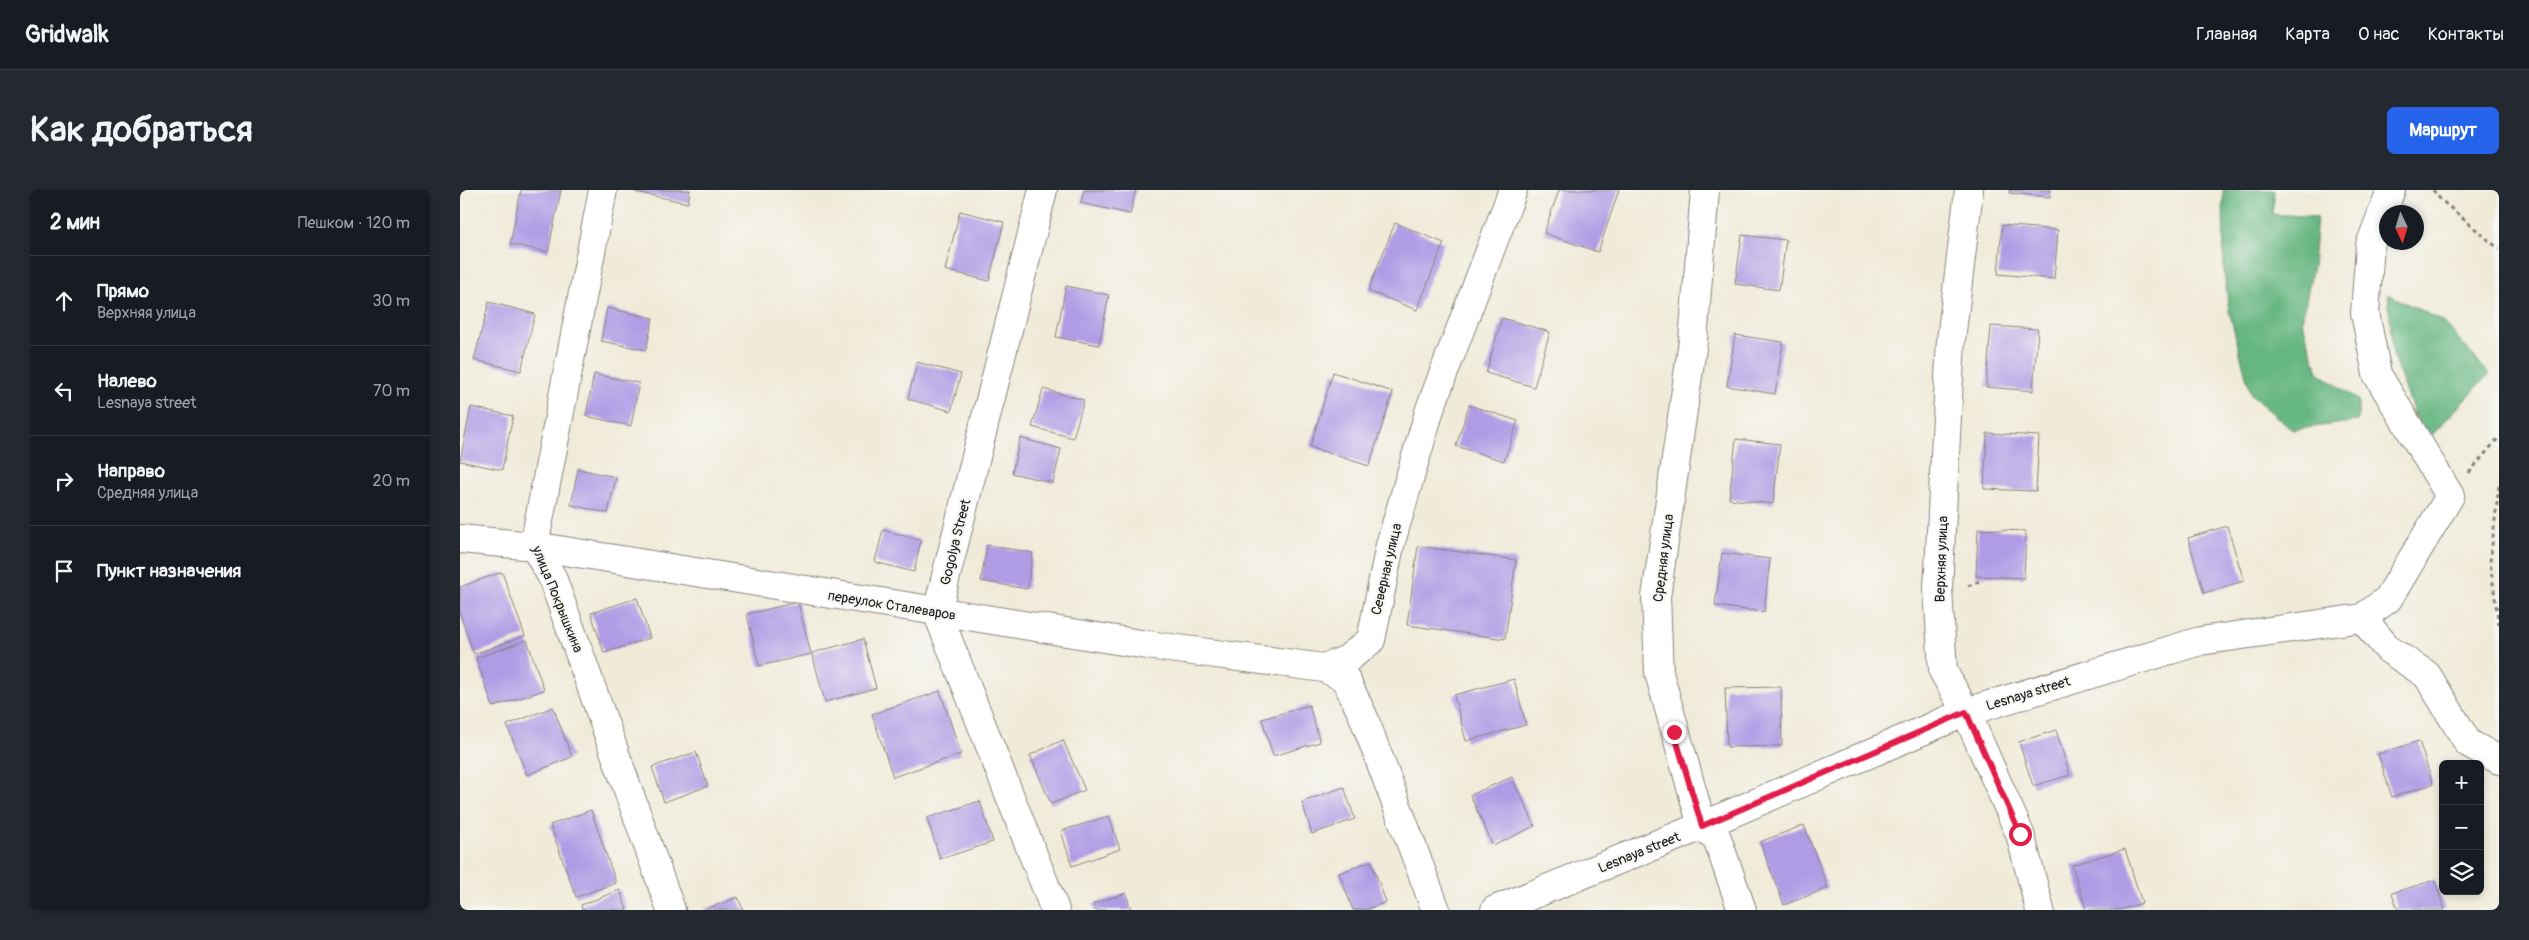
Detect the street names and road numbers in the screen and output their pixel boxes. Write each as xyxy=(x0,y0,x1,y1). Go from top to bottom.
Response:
street label: Gogolya Street xyxy=(937,497,974,587)
street label: Средняя улица xyxy=(1650,513,1677,603)
street label: Верхняя улица xyxy=(1931,516,1952,603)
street label: Северная улица xyxy=(1368,521,1405,617)
street label: улица Покрышкина xyxy=(528,542,587,655)
street label: переулок Сталеваров xyxy=(827,587,957,624)
street label: Lesnaya street xyxy=(1984,673,2073,714)
street label: Lesnaya street xyxy=(1596,828,1683,877)

